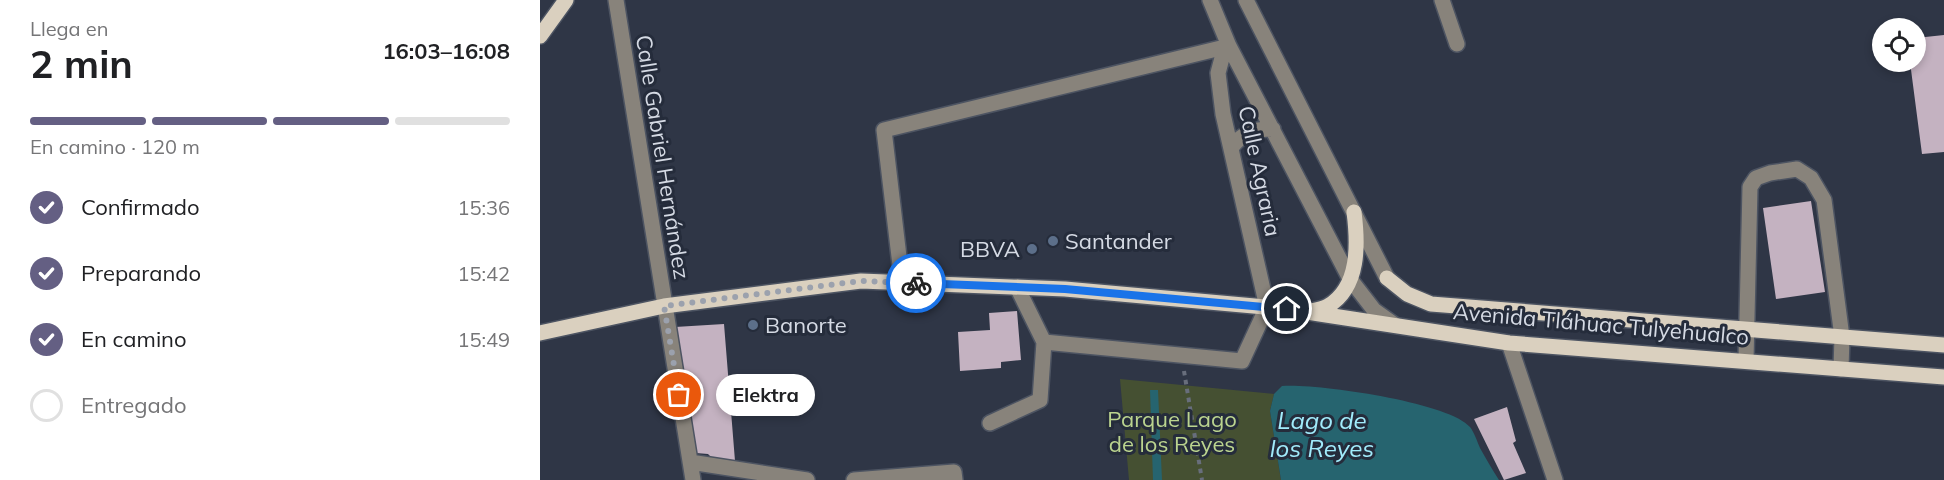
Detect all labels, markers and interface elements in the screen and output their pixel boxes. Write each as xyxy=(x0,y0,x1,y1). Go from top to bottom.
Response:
text: Llega en xyxy=(30,16,108,41)
map controls xyxy=(1872,18,1926,72)
button: locate xyxy=(1872,18,1926,72)
street label: Calle Gabriel Hernández xyxy=(630,33,696,281)
text: 16:03–16:08 xyxy=(382,37,510,65)
text: 2 min xyxy=(30,39,133,88)
street label: Calle Agraria xyxy=(1232,103,1288,239)
text: En camino · 120 m xyxy=(30,134,200,159)
icon: check xyxy=(30,191,63,224)
text: Confirmado xyxy=(81,193,200,221)
text: 15:36 xyxy=(457,195,510,220)
place label: Santander xyxy=(1065,227,1172,255)
marker: Santander xyxy=(1046,234,1060,248)
place label: BBVA xyxy=(960,235,1020,263)
marker: BBVA xyxy=(1025,242,1039,256)
courier xyxy=(886,253,946,313)
icon: check xyxy=(30,257,63,290)
text: Preparando xyxy=(81,259,201,287)
text: 15:42 xyxy=(457,261,510,286)
icon: bike xyxy=(900,267,933,300)
pin xyxy=(1261,283,1312,334)
icon: home xyxy=(1270,292,1303,325)
street label: Avenida Tláhuac Tulyehualco xyxy=(1452,297,1750,351)
place label: Banorte xyxy=(765,311,847,339)
marker: Banorte xyxy=(746,318,760,332)
icon: check xyxy=(30,323,63,356)
text: En camino xyxy=(81,325,187,353)
text: 15:49 xyxy=(457,327,510,352)
pin xyxy=(653,369,704,420)
callout: Elektra xyxy=(715,374,814,416)
icon: bag xyxy=(662,378,695,411)
text: Elektra xyxy=(732,382,799,407)
text: Entregado xyxy=(81,391,187,419)
park label: Parque Lago de los Reyes xyxy=(1107,405,1237,458)
water label: Lago de los Reyes xyxy=(1270,405,1374,463)

